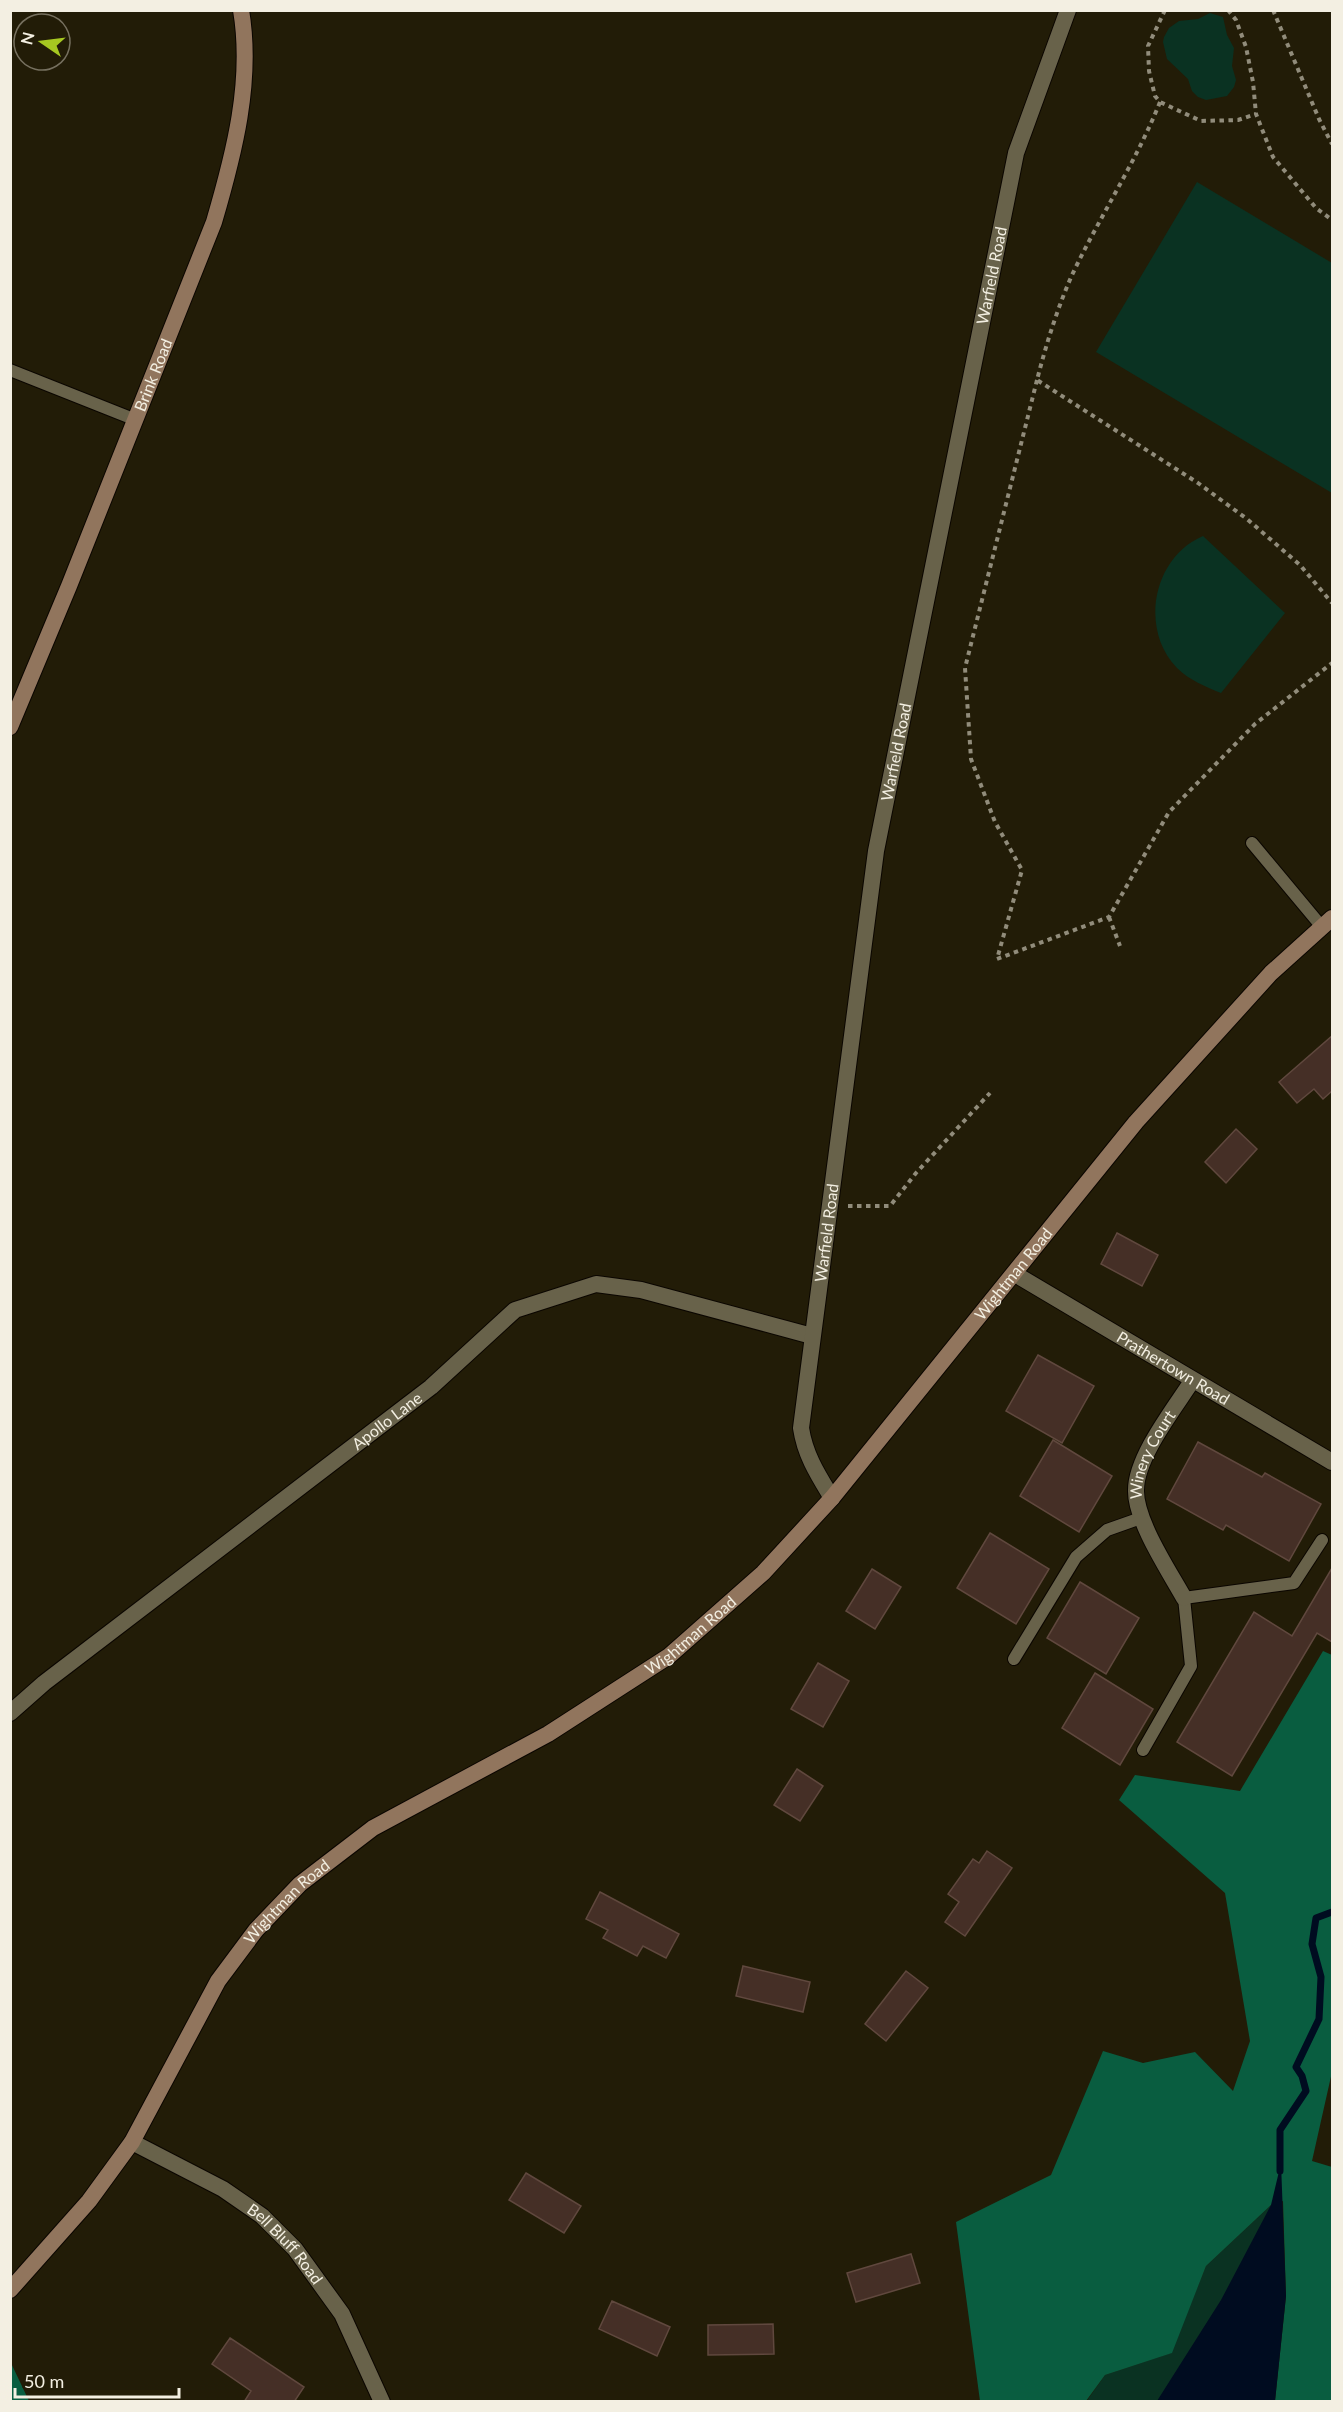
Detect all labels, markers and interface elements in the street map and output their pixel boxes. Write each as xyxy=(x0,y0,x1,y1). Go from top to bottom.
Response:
north arrow xyxy=(12,12,72,72)
text: N xyxy=(16,30,38,47)
street label: Warfield Road xyxy=(972,225,1010,326)
street label: Brink Road xyxy=(130,336,176,414)
street label: Warfield Road xyxy=(876,701,914,802)
street label: Warfield Road xyxy=(810,1182,842,1283)
street label: Wightman Road xyxy=(970,1224,1056,1323)
street label: Prathertown Road xyxy=(1114,1327,1233,1408)
street label: Apollo Lane xyxy=(348,1388,425,1453)
street label: Winery Court xyxy=(1126,1406,1179,1499)
street label: Wightman Road xyxy=(641,1592,739,1678)
street label: Wightman Road xyxy=(239,1855,333,1947)
street label: Bell Bluff Road xyxy=(244,2199,327,2288)
scale bar xyxy=(15,2361,178,2399)
text: 50 m xyxy=(24,2370,64,2392)

